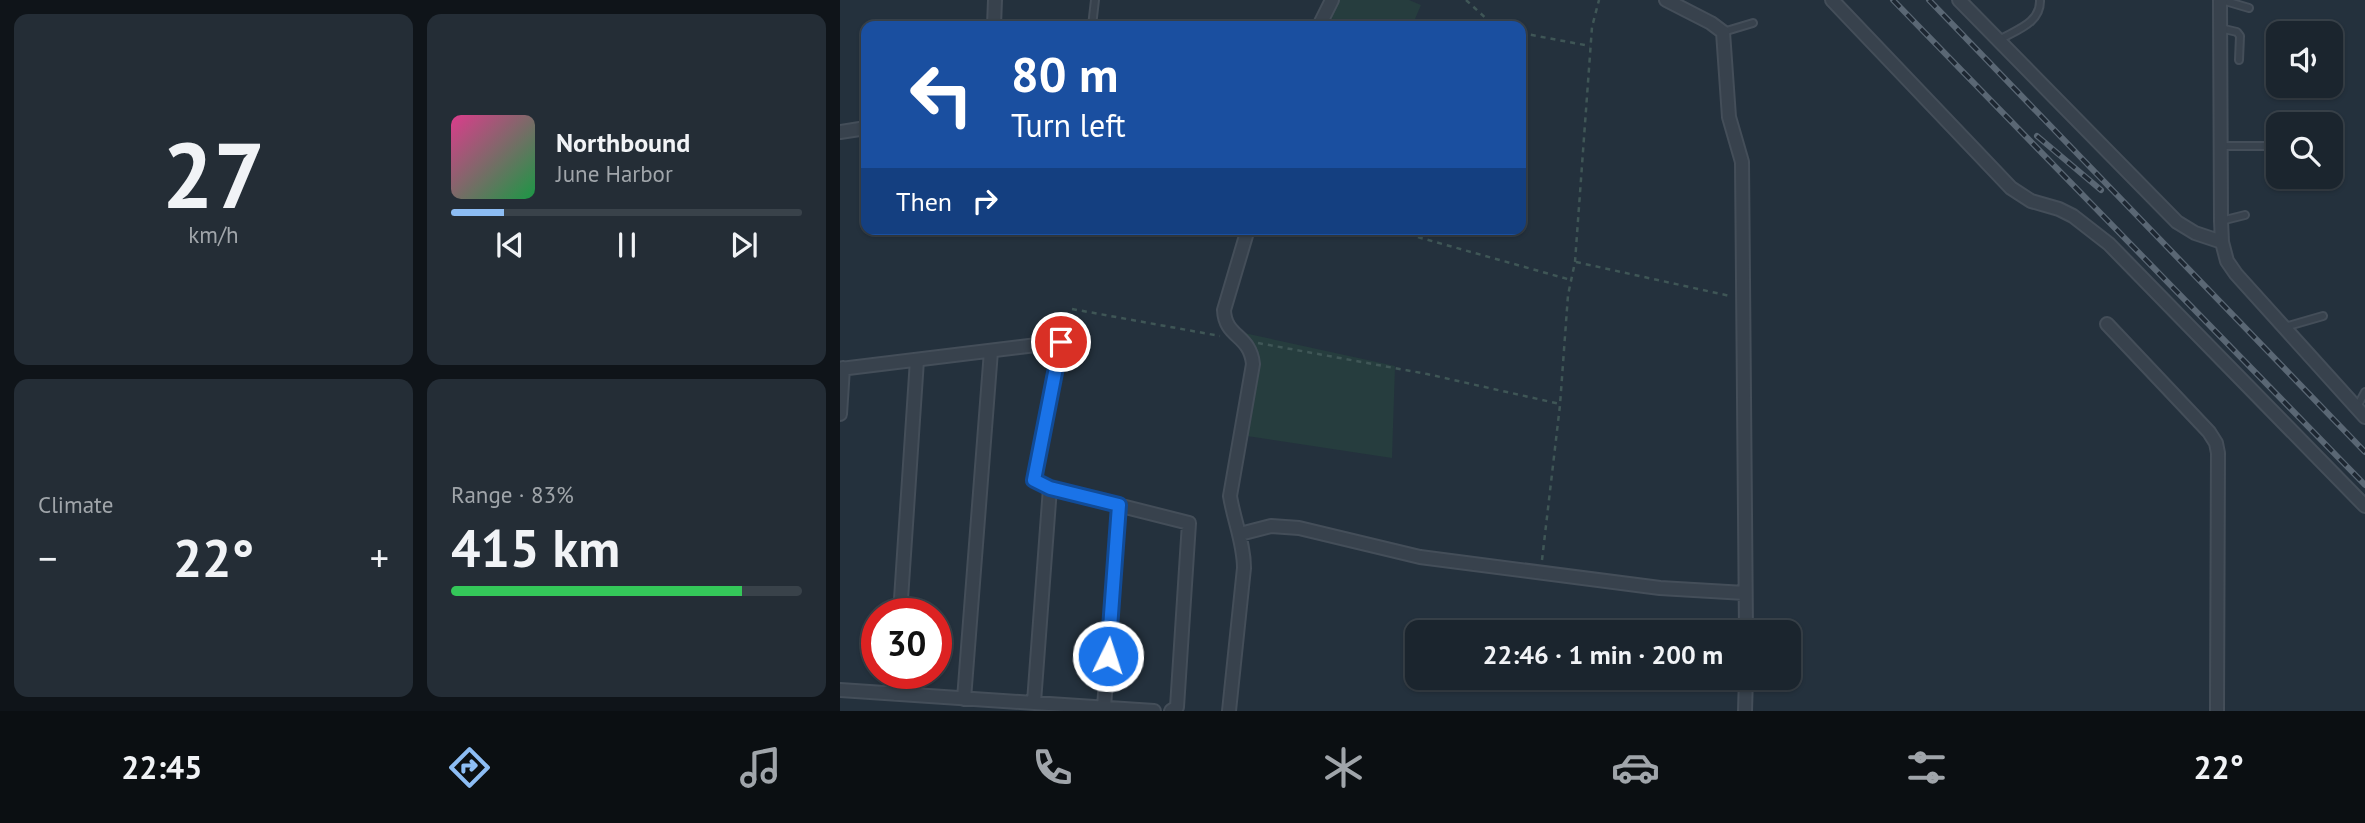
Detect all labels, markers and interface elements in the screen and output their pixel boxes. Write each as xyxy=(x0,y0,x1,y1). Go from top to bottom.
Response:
map controls xyxy=(2266,21,2343,189)
button: sound xyxy=(2266,21,2343,98)
text: 80 m xyxy=(1011,42,1118,106)
icon: left xyxy=(896,49,987,140)
text: Turn left xyxy=(1011,104,1126,146)
button: search xyxy=(2266,112,2343,189)
text: 27 xyxy=(162,115,265,233)
text: Northbound xyxy=(556,126,690,159)
text: June Harbor xyxy=(556,159,673,188)
icon: right xyxy=(966,182,1004,220)
text: Then xyxy=(896,185,952,218)
text: km/h xyxy=(188,220,239,249)
icon: previous xyxy=(491,226,529,264)
icon: pause xyxy=(608,226,646,264)
icon: next xyxy=(725,226,763,264)
pin xyxy=(1031,312,1091,372)
icon: arrive xyxy=(1042,323,1080,361)
text: Range · 83% xyxy=(451,480,574,509)
text: Climate xyxy=(38,490,113,519)
text: 415 km xyxy=(451,514,620,581)
text: 22° xyxy=(173,524,254,591)
text: − xyxy=(38,533,57,582)
text: + xyxy=(370,533,389,582)
speed limit sign: 30 xyxy=(861,598,952,689)
position arrow xyxy=(1071,619,1145,693)
text: 22:46 · 1 min · 200 m xyxy=(1483,638,1723,671)
icon: directions xyxy=(445,743,494,792)
icon: music xyxy=(736,743,785,792)
icon: phone xyxy=(1028,743,1077,792)
icon: climate xyxy=(1319,743,1368,792)
icon: car xyxy=(1611,743,1660,792)
icon: filters xyxy=(1902,743,1951,792)
text: 22:45 xyxy=(121,746,202,788)
text: 22° xyxy=(2193,746,2244,788)

